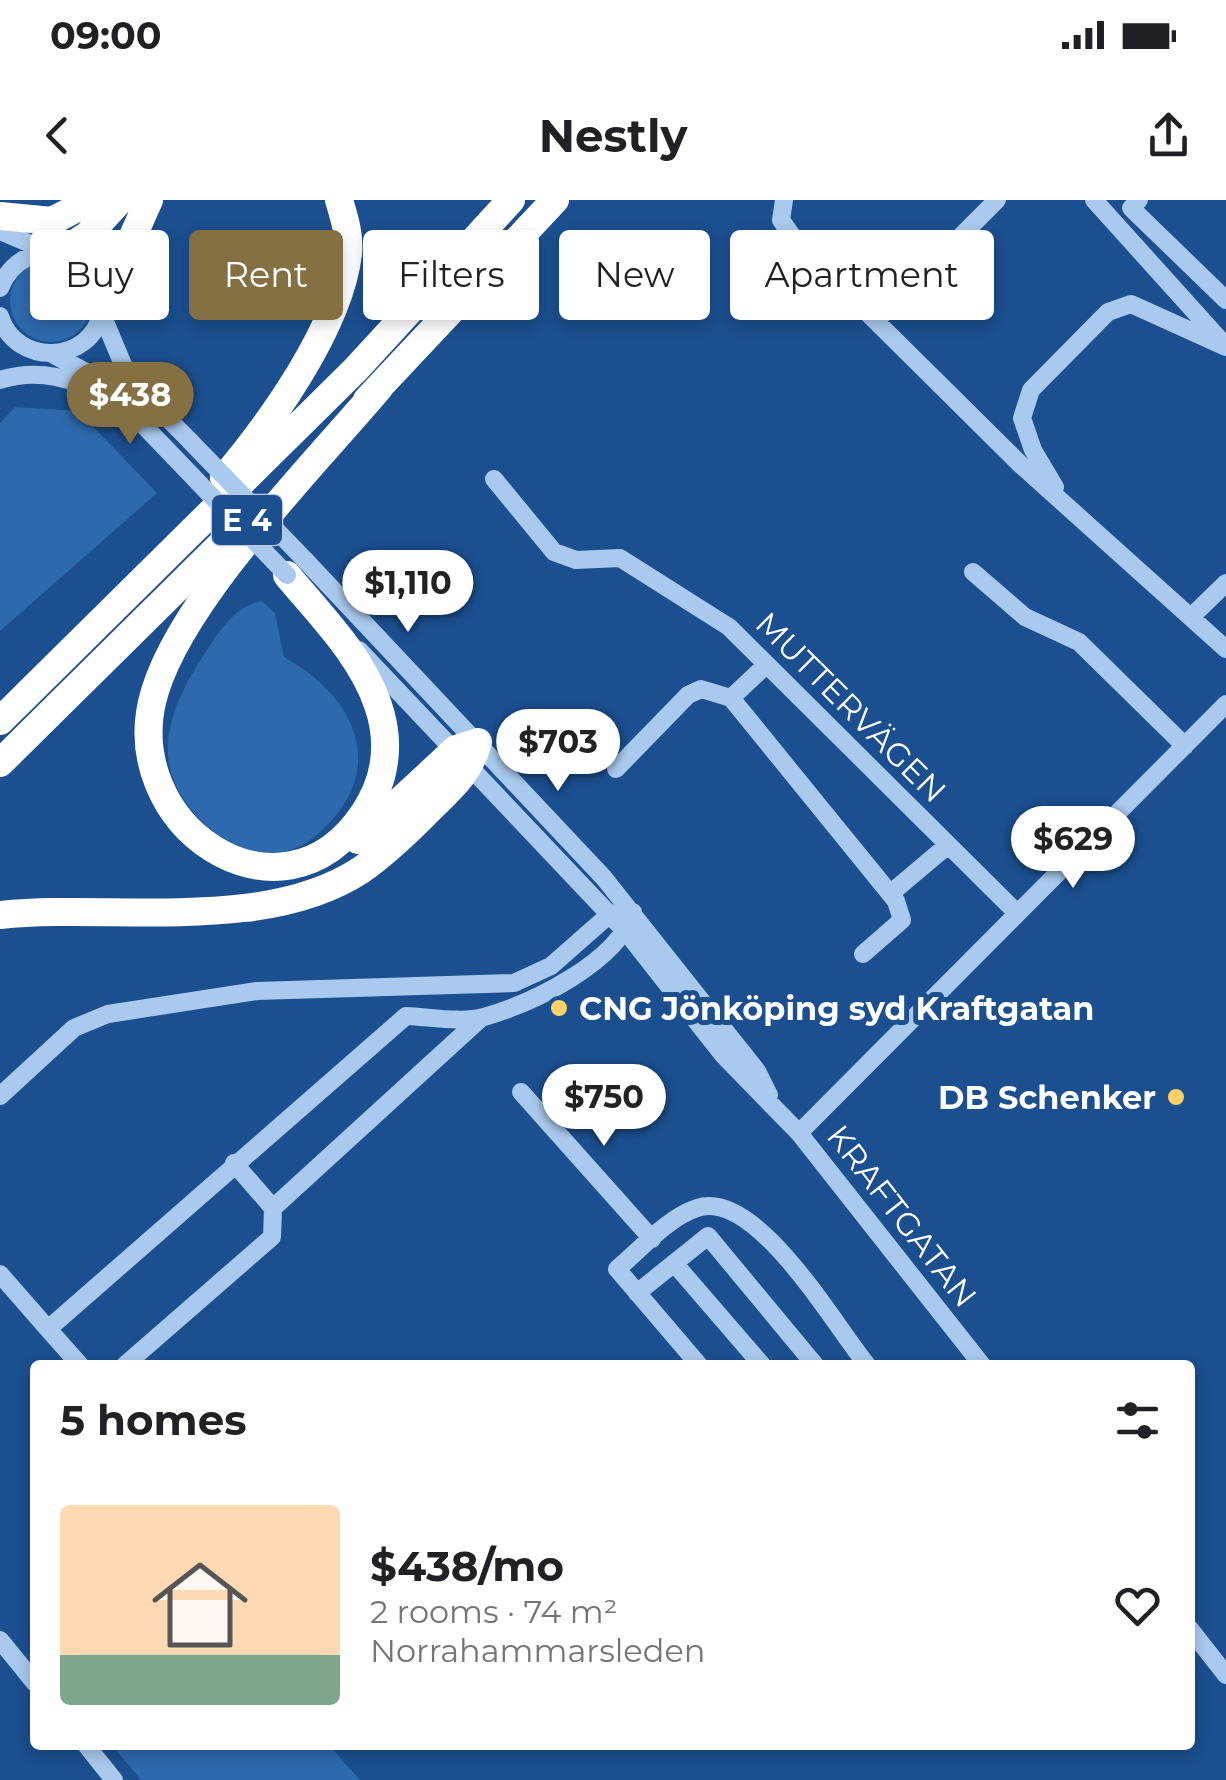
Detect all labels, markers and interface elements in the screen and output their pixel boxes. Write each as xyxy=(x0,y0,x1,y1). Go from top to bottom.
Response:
text: 09:00 xyxy=(50,12,162,59)
icon: back xyxy=(30,108,85,163)
text: Nestly xyxy=(539,108,687,163)
icon: share xyxy=(1141,108,1196,163)
chip: Buy xyxy=(30,230,169,320)
chip: Rent xyxy=(189,230,343,320)
chip: Filters xyxy=(363,230,539,320)
chip: New xyxy=(559,230,710,320)
chip: Apartment xyxy=(730,230,994,320)
pin: $438 xyxy=(71,362,189,447)
text: $438 xyxy=(89,375,171,414)
road number: E 4 xyxy=(212,495,282,545)
pin: $1,110 xyxy=(327,550,489,635)
text: $1,110 xyxy=(364,563,452,602)
street label: MUTTERVÄGEN xyxy=(748,604,954,810)
pin: $703 xyxy=(499,709,617,794)
text: $703 xyxy=(518,722,598,761)
pin: $629 xyxy=(1014,806,1132,891)
text: $629 xyxy=(1033,819,1113,858)
place label: CNG Jönköping syd Kraftgatan xyxy=(579,989,1094,1028)
marker: CNG Jönköping syd Kraftgatan xyxy=(548,997,570,1019)
pin: $750 xyxy=(545,1064,663,1149)
text: $750 xyxy=(564,1077,644,1116)
place label: DB Schenker xyxy=(938,1078,1156,1117)
marker: DB Schenker xyxy=(1165,1086,1187,1108)
street label: KRAFTGATAN xyxy=(819,1117,985,1315)
icon: filters xyxy=(1110,1393,1165,1448)
text: 5 homes xyxy=(60,1394,247,1446)
text: $438/mo xyxy=(370,1540,564,1592)
icon: home xyxy=(140,1545,260,1665)
icon: heart xyxy=(1110,1578,1165,1633)
text: 2 rooms · 74 m² xyxy=(370,1592,618,1631)
text: Norrahammarsleden xyxy=(370,1631,705,1670)

